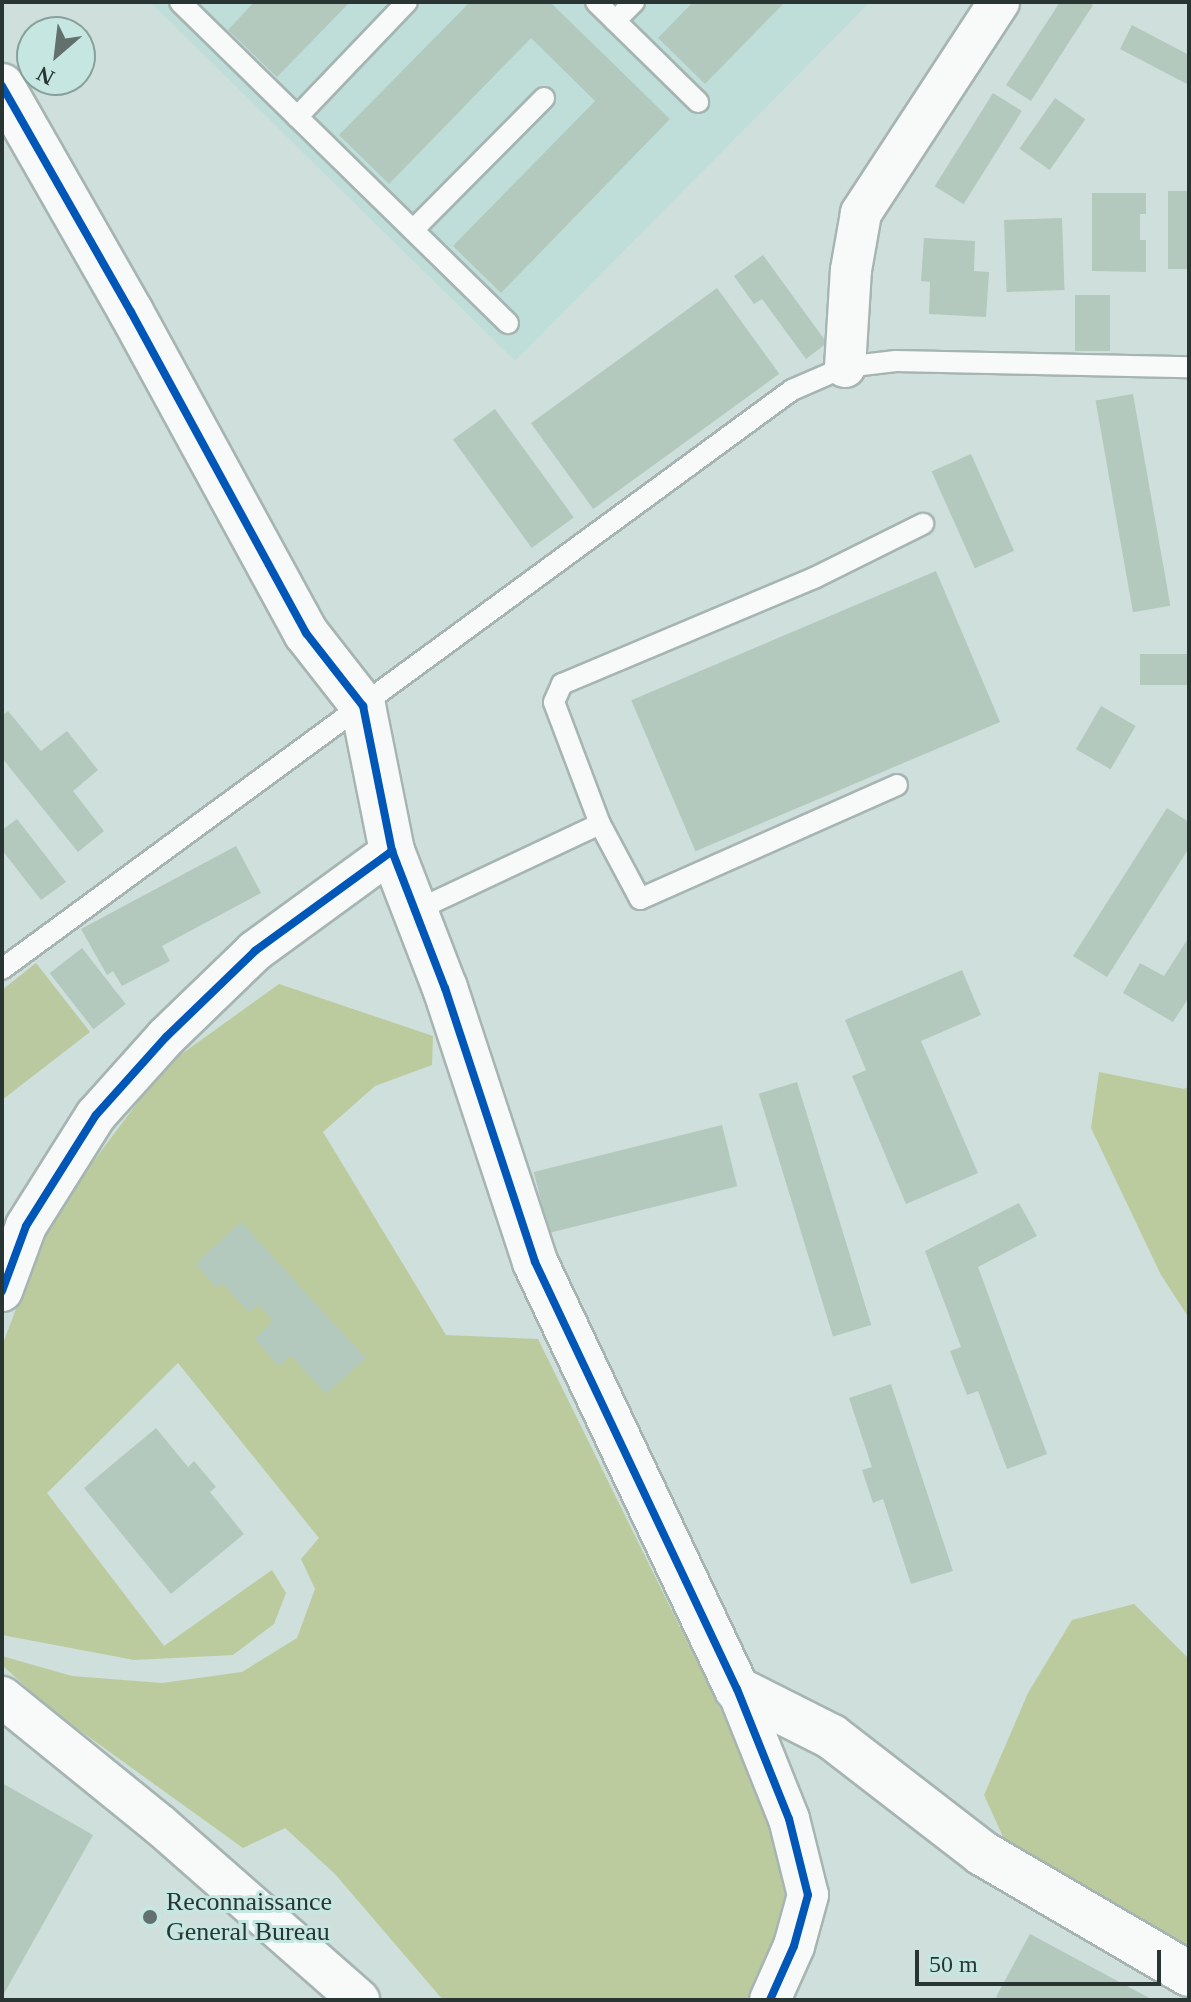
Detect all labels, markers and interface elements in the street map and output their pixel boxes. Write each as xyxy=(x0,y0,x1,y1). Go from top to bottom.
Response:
north arrow xyxy=(16,16,96,96)
text: N xyxy=(33,61,58,91)
place label: Reconnaissance General Bureau xyxy=(166,1886,332,1948)
marker: Reconnaissance General Bureau xyxy=(141,1908,159,1926)
scale bar xyxy=(919,1934,1165,1984)
text: 50 m xyxy=(929,1951,978,1977)

